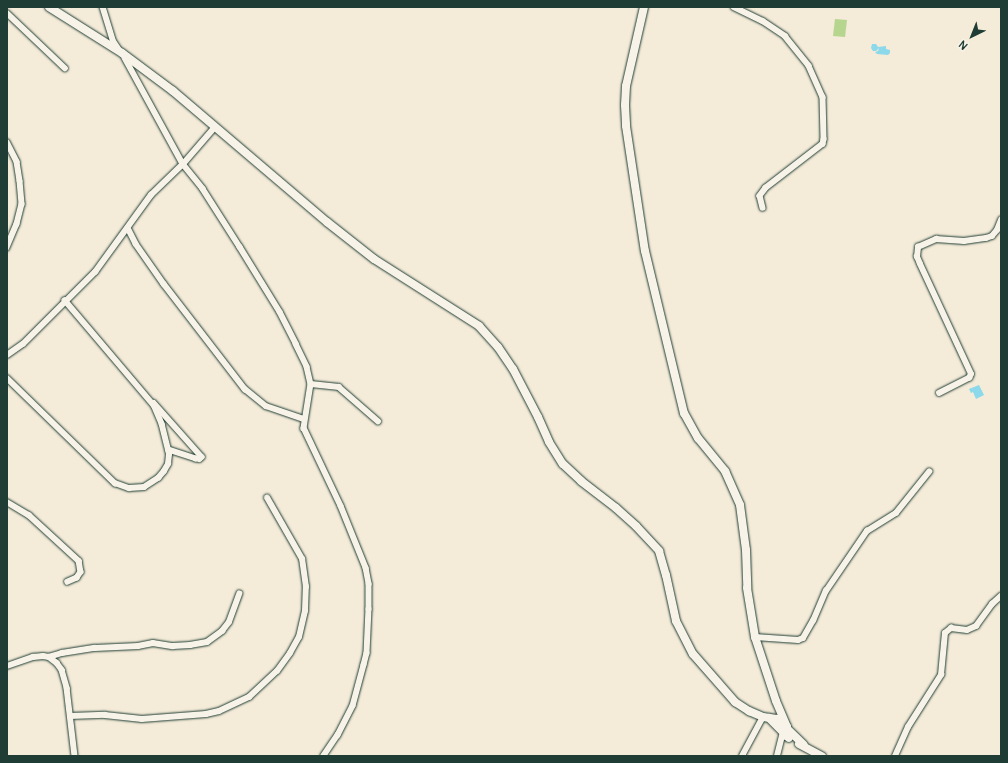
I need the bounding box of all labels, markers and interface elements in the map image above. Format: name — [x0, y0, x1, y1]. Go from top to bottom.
north arrow — [952, 16, 992, 56]
text: N — [956, 38, 971, 52]

